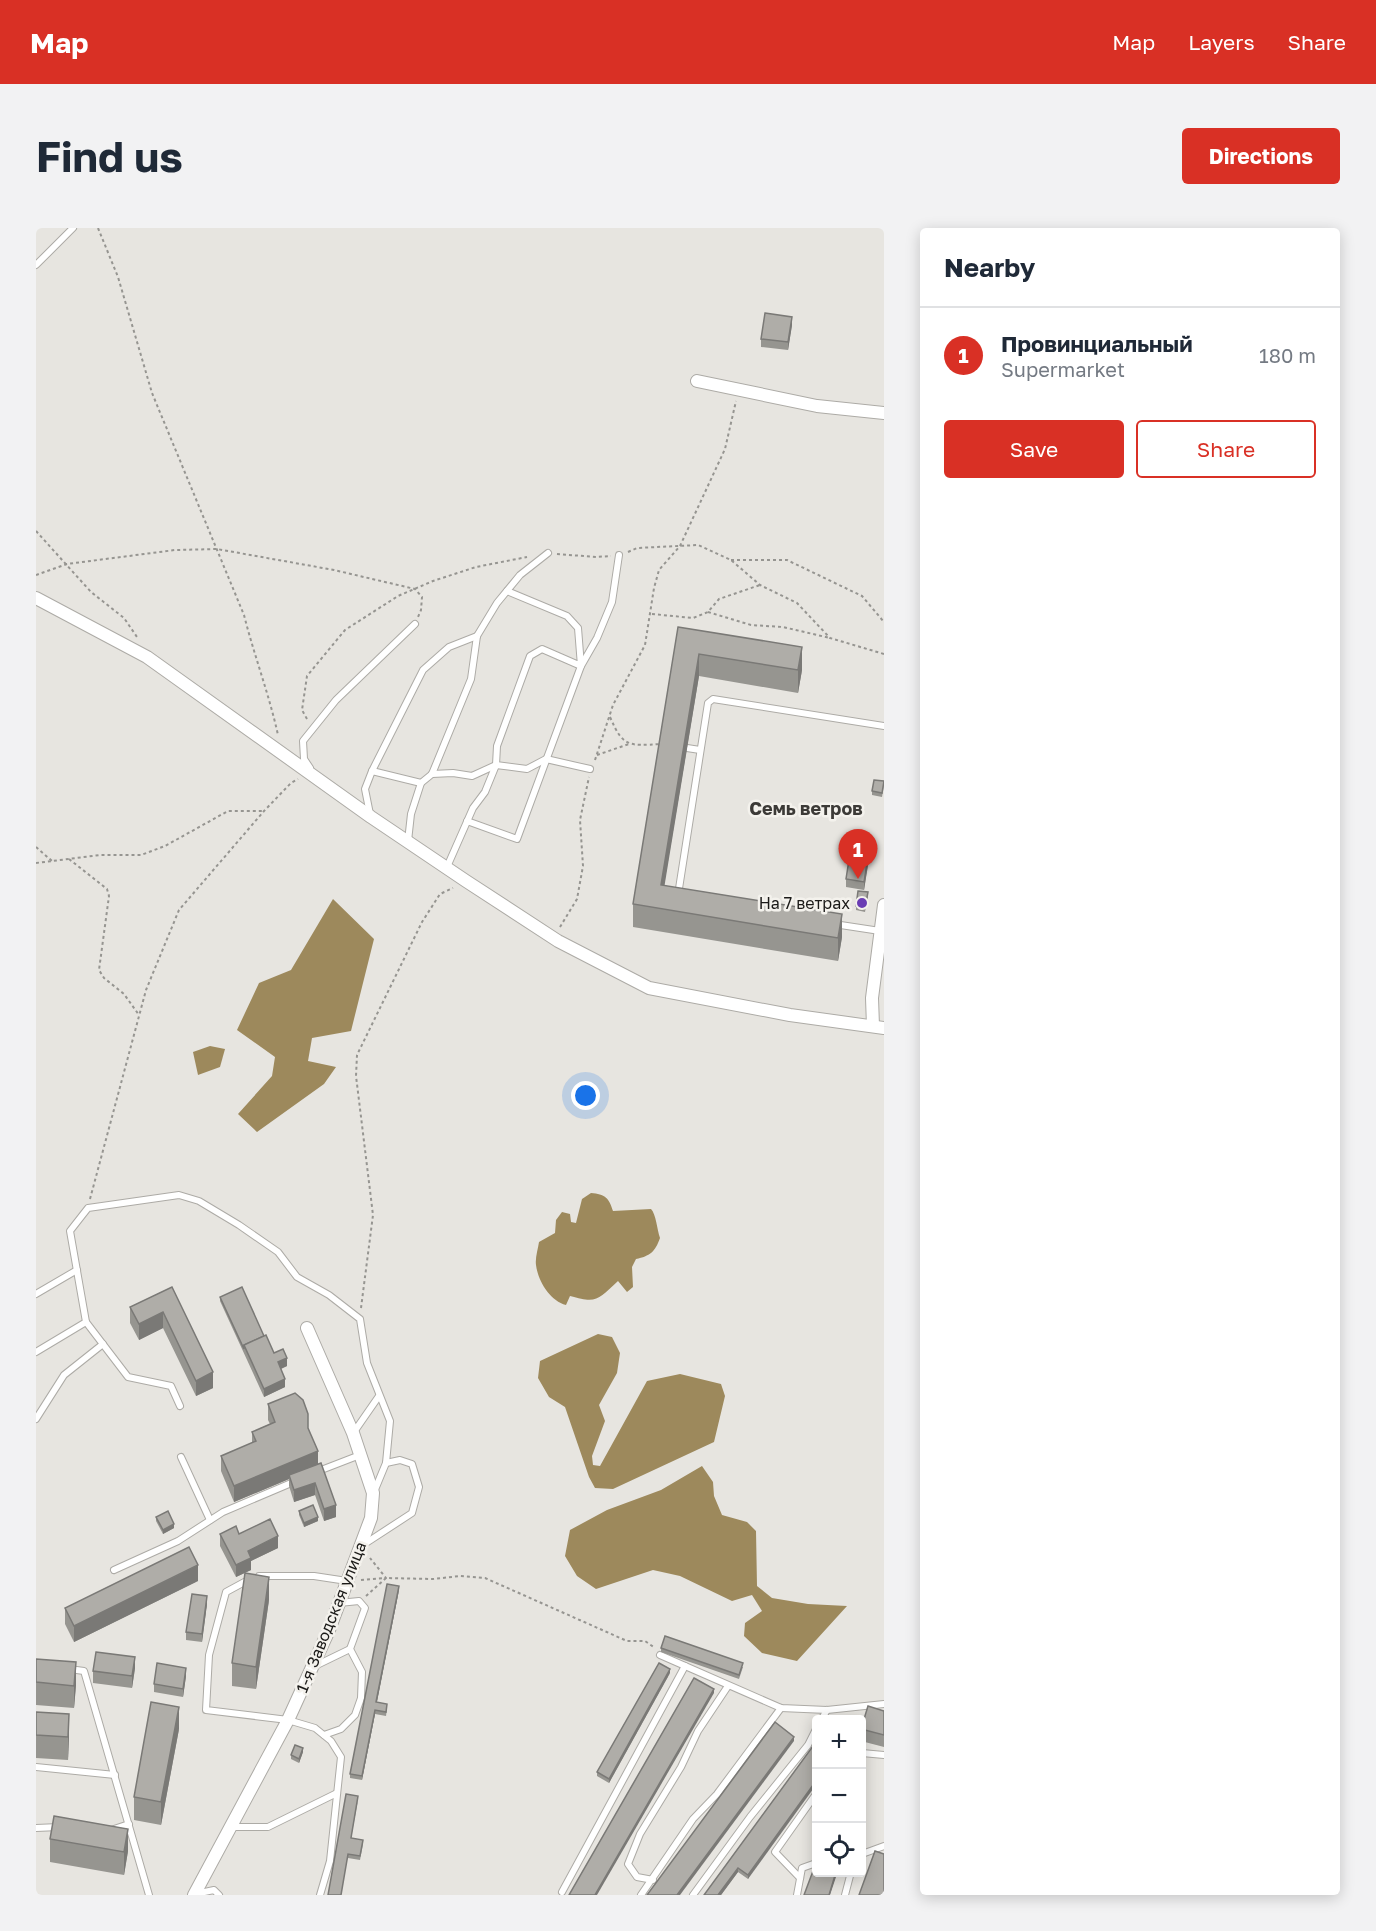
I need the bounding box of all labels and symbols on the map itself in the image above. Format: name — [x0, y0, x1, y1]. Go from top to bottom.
district label: Семь ветров — [749, 797, 863, 819]
pin: 1 — [838, 830, 878, 879]
place label: На 7 ветрах — [759, 893, 850, 913]
marker: На 7 ветрах — [855, 896, 869, 910]
your location — [571, 1081, 600, 1110]
street label: 1-я Заводская улица — [292, 1539, 370, 1695]

